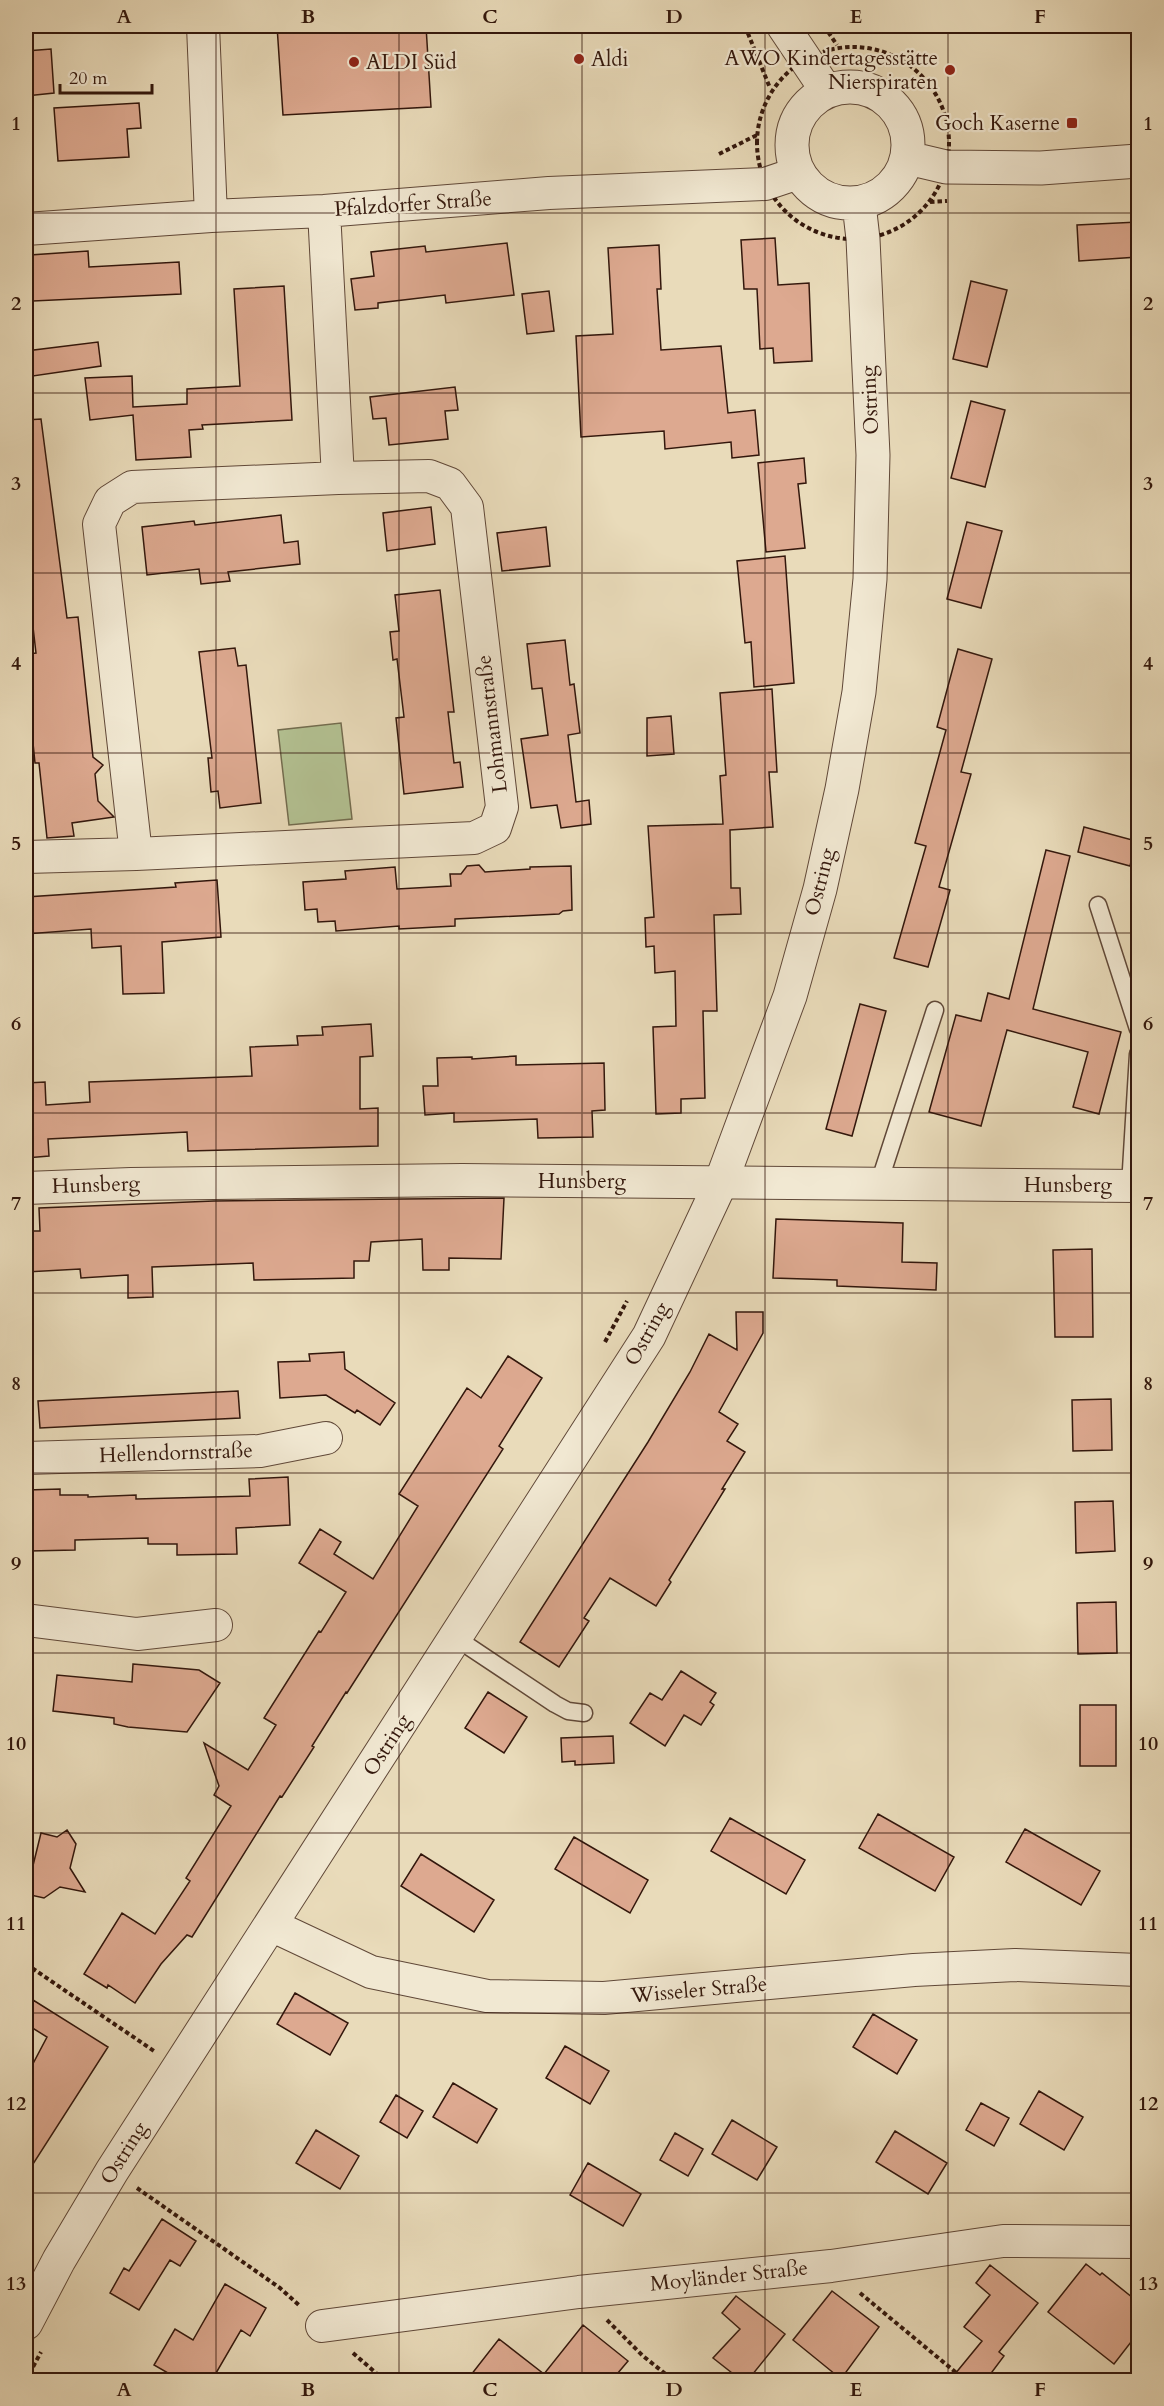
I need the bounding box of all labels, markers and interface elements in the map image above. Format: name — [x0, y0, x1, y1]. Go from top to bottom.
text: A — [116, 3, 132, 30]
text: B — [301, 3, 315, 30]
text: C — [482, 3, 498, 30]
text: D — [665, 3, 683, 30]
text: E — [850, 3, 862, 30]
text: F — [1034, 3, 1046, 30]
place label: AWO Kindertagesstätte Nierspiraten — [724, 44, 938, 97]
place label: Aldi — [591, 45, 628, 74]
place label: ALDI Süd — [366, 48, 457, 77]
marker: Aldi — [572, 52, 586, 66]
marker: ALDI Süd — [347, 55, 361, 69]
scale bar — [60, 57, 152, 95]
marker: AWO Kindertagesstätte Nierspiraten — [943, 63, 957, 77]
text: 20 m — [69, 66, 108, 91]
place label: Goch Kaserne — [935, 109, 1060, 138]
text: 1 — [11, 110, 21, 137]
text: 1 — [1143, 110, 1153, 137]
marker: Goch Kaserne — [1065, 116, 1079, 130]
street label: Pfalzdorfer Straße — [333, 184, 493, 224]
text: 2 — [11, 290, 21, 317]
text: 2 — [1143, 290, 1153, 317]
street label: Ostring — [854, 365, 886, 435]
text: 3 — [11, 470, 21, 497]
text: 3 — [1143, 470, 1153, 497]
text: 4 — [11, 650, 21, 677]
text: 4 — [1143, 650, 1153, 677]
street label: Lohmannstraße — [469, 653, 515, 795]
text: 5 — [11, 830, 21, 857]
text: 5 — [1143, 830, 1153, 857]
street label: Ostring — [798, 845, 842, 919]
text: 6 — [11, 1010, 21, 1037]
text: 6 — [1143, 1010, 1153, 1037]
street label: Hunsberg — [538, 1167, 626, 1196]
street label: Hunsberg — [51, 1169, 141, 1201]
street label: Hunsberg — [1024, 1171, 1112, 1200]
text: 7 — [11, 1190, 21, 1217]
text: 7 — [1143, 1190, 1153, 1217]
street label: Ostring — [618, 1297, 677, 1371]
text: 8 — [11, 1370, 21, 1397]
text: 8 — [1143, 1370, 1153, 1397]
street label: Hellendornstraße — [99, 1436, 253, 1470]
text: 9 — [11, 1550, 21, 1577]
text: 9 — [1143, 1550, 1153, 1577]
street label: Ostring — [356, 1708, 418, 1782]
text: 10 — [6, 1730, 26, 1757]
text: 10 — [1138, 1730, 1158, 1757]
text: 11 — [6, 1910, 26, 1937]
text: 11 — [1138, 1910, 1158, 1937]
street label: Wisseler Straße — [629, 1970, 768, 2010]
text: 12 — [6, 2090, 26, 2117]
text: 12 — [1138, 2090, 1158, 2117]
street label: Ostring — [93, 2116, 155, 2190]
street label: Moyländer Straße — [649, 2253, 809, 2299]
text: 13 — [6, 2270, 26, 2297]
text: 13 — [1138, 2270, 1158, 2297]
text: A — [116, 2376, 132, 2403]
text: B — [301, 2376, 315, 2403]
text: C — [482, 2376, 498, 2403]
text: D — [665, 2376, 683, 2403]
text: E — [850, 2376, 862, 2403]
text: F — [1034, 2376, 1046, 2403]

